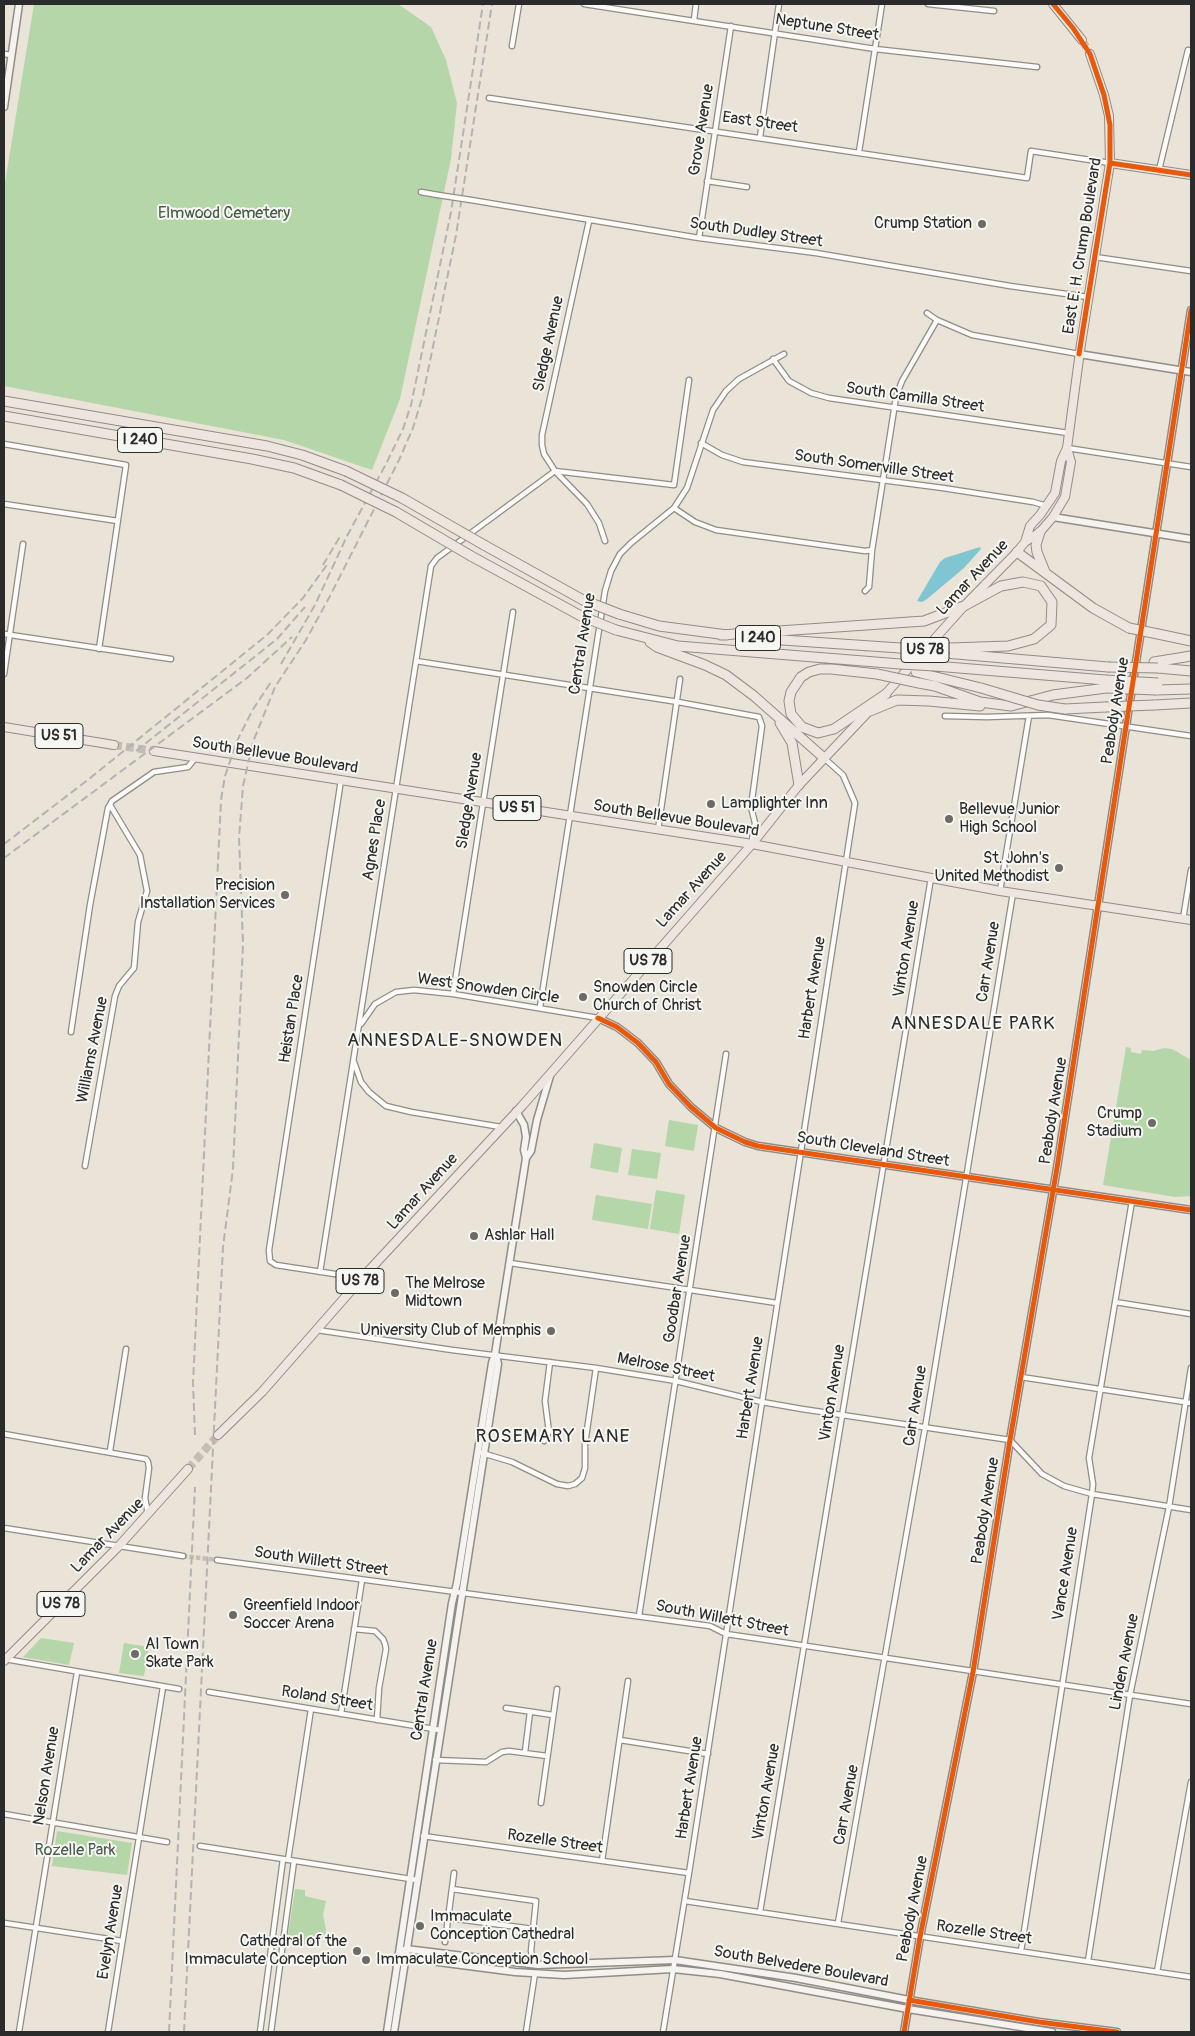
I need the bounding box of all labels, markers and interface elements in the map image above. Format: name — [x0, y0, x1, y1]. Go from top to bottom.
street label: Neptune Street — [774, 10, 880, 46]
street label: Grove Avenue — [685, 83, 719, 177]
street label: East Street — [721, 108, 799, 138]
street label: East E. H. Crump Boulevard — [1060, 156, 1106, 336]
park label: Elmwood Cemetery — [158, 204, 290, 224]
street label: South Dudley Street — [688, 214, 824, 252]
place label: Crump Station — [874, 214, 972, 234]
marker: Crump Station — [976, 218, 988, 230]
street label: Sledge Avenue — [529, 294, 569, 394]
street label: South Camilla Street — [845, 379, 985, 417]
road number: I 240 — [118, 428, 162, 452]
street label: South Somerville Street — [793, 446, 955, 488]
street label: Lamar Avenue — [933, 536, 1013, 620]
street label: Central Avenue — [566, 592, 600, 696]
road number: I 240 — [736, 626, 780, 650]
road number: US 78 — [901, 638, 949, 662]
street label: Peabody Avenue — [1098, 656, 1134, 766]
road number: US 51 — [35, 724, 83, 748]
street label: South Bellevue Boulevard — [191, 733, 359, 779]
street label: Sledge Avenue — [453, 751, 487, 851]
place label: Lamplighter Inn — [721, 794, 828, 814]
road number: US 51 — [493, 796, 541, 820]
street label: South Bellevue Boulevard — [592, 796, 760, 842]
street label: Agnes Place — [359, 798, 391, 882]
marker: Lamplighter Inn — [705, 798, 717, 810]
place label: Bellevue Junior High School — [959, 800, 1060, 838]
marker: Bellevue Junior High School — [943, 813, 955, 825]
street label: Lamar Avenue — [653, 848, 731, 932]
place label: St. John's United Methodist — [935, 849, 1049, 887]
marker: St. John's United Methodist — [1053, 862, 1065, 874]
place label: Precision Installation Services — [140, 876, 275, 914]
marker: Precision Installation Services — [279, 889, 291, 901]
street label: Vinton Avenue — [890, 899, 924, 999]
street label: Carr Avenue — [973, 920, 1005, 1004]
street label: Harbert Avenue — [795, 935, 831, 1041]
road number: US 78 — [624, 948, 672, 974]
street label: West Snowden Circle — [416, 970, 560, 1008]
street label: Heistan Place — [276, 973, 308, 1065]
place label: Snowden Circle Church of Christ — [593, 978, 701, 1016]
marker: Snowden Circle Church of Christ — [577, 991, 589, 1003]
street label: Williams Avenue — [73, 995, 113, 1105]
district label: ANNESDALE PARK — [889, 1013, 1057, 1035]
district label: ANNESDALE-SNOWDEN — [345, 1030, 565, 1052]
street label: Peabody Avenue — [1036, 1056, 1072, 1166]
place label: Crump Stadium — [1086, 1104, 1142, 1142]
marker: Crump Stadium — [1146, 1117, 1158, 1129]
street label: South Cleveland Street — [795, 1128, 951, 1172]
street label: Lamar Avenue — [384, 1150, 462, 1234]
place label: Ashlar Hall — [484, 1226, 555, 1246]
marker: Ashlar Hall — [468, 1230, 480, 1242]
street label: Goodbar Avenue — [660, 1234, 696, 1344]
road number: US 78 — [336, 1268, 384, 1294]
place label: The Melrose Midtown — [405, 1274, 485, 1312]
marker: The Melrose Midtown — [389, 1287, 401, 1299]
place label: University Club of Memphis — [360, 1321, 541, 1341]
marker: University Club of Memphis — [545, 1325, 557, 1337]
street label: Harbert Avenue — [733, 1335, 769, 1441]
street label: Vinton Avenue — [816, 1343, 850, 1443]
street label: Melrose Street — [616, 1349, 716, 1387]
street label: Carr Avenue — [900, 1364, 932, 1448]
district label: ROSEMARY LANE — [474, 1426, 632, 1448]
street label: Peabody Avenue — [968, 1456, 1004, 1566]
street label: Lamar Avenue — [68, 1495, 148, 1577]
street label: Vance Avenue — [1049, 1526, 1083, 1622]
street label: South Willett Street — [253, 1543, 389, 1581]
road number: US 78 — [37, 1592, 85, 1616]
place label: Greenfield Indoor Soccer Arena — [243, 1596, 360, 1634]
street label: South Willett Street — [654, 1597, 790, 1641]
marker: Greenfield Indoor Soccer Arena — [227, 1609, 239, 1621]
street label: Linden Avenue — [1106, 1612, 1144, 1712]
place label: Al Town Skate Park — [145, 1635, 214, 1673]
street label: Central Avenue — [408, 1638, 442, 1742]
marker: Al Town Skate Park — [129, 1648, 141, 1660]
street label: Roland Street — [280, 1682, 374, 1716]
street label: Nelson Avenue — [30, 1725, 64, 1827]
street label: Harbert Avenue — [672, 1735, 708, 1841]
street label: Vinton Avenue — [749, 1742, 785, 1842]
street label: Carr Avenue — [830, 1763, 864, 1847]
street label: Rozelle Street — [506, 1826, 604, 1858]
park label: Rozelle Park — [34, 1841, 116, 1861]
street label: Peabody Avenue — [893, 1854, 933, 1964]
street label: Evelyn Avenue — [94, 1883, 128, 1981]
place label: Immaculate Conception Cathedral — [430, 1907, 575, 1945]
street label: Rozelle Street — [935, 1917, 1033, 1949]
marker: Immaculate Conception Cathedral — [414, 1920, 426, 1932]
place label: Cathedral of the Immaculate Conception — [184, 1932, 347, 1970]
street label: South Belvedere Boulevard — [712, 1942, 890, 1992]
marker: Cathedral of the Immaculate Conception — [351, 1945, 363, 1957]
place label: Immaculate Conception School — [376, 1950, 588, 1970]
marker: Immaculate Conception School — [360, 1954, 372, 1966]

